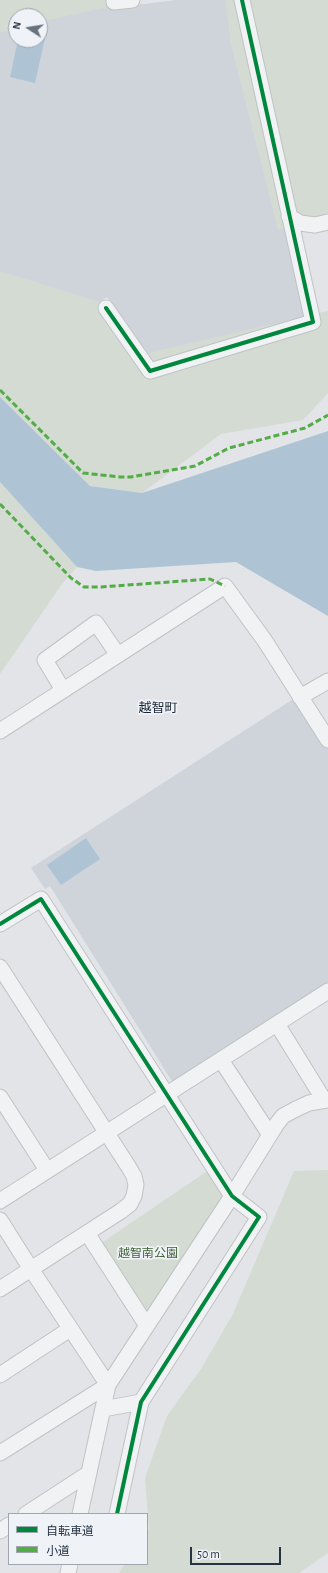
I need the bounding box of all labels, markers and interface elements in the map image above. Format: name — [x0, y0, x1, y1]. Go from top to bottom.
north arrow — [8, 8, 48, 48]
text: N — [11, 21, 23, 30]
district label: 越智町 — [139, 700, 177, 716]
park label: 越智南公園 — [118, 1246, 178, 1260]
legend — [8, 1513, 148, 1565]
text: 自転車道 — [46, 1525, 94, 1537]
scale bar — [192, 1539, 283, 1565]
text: 小道 — [46, 1545, 70, 1557]
text: 50 m — [197, 1548, 220, 1560]

